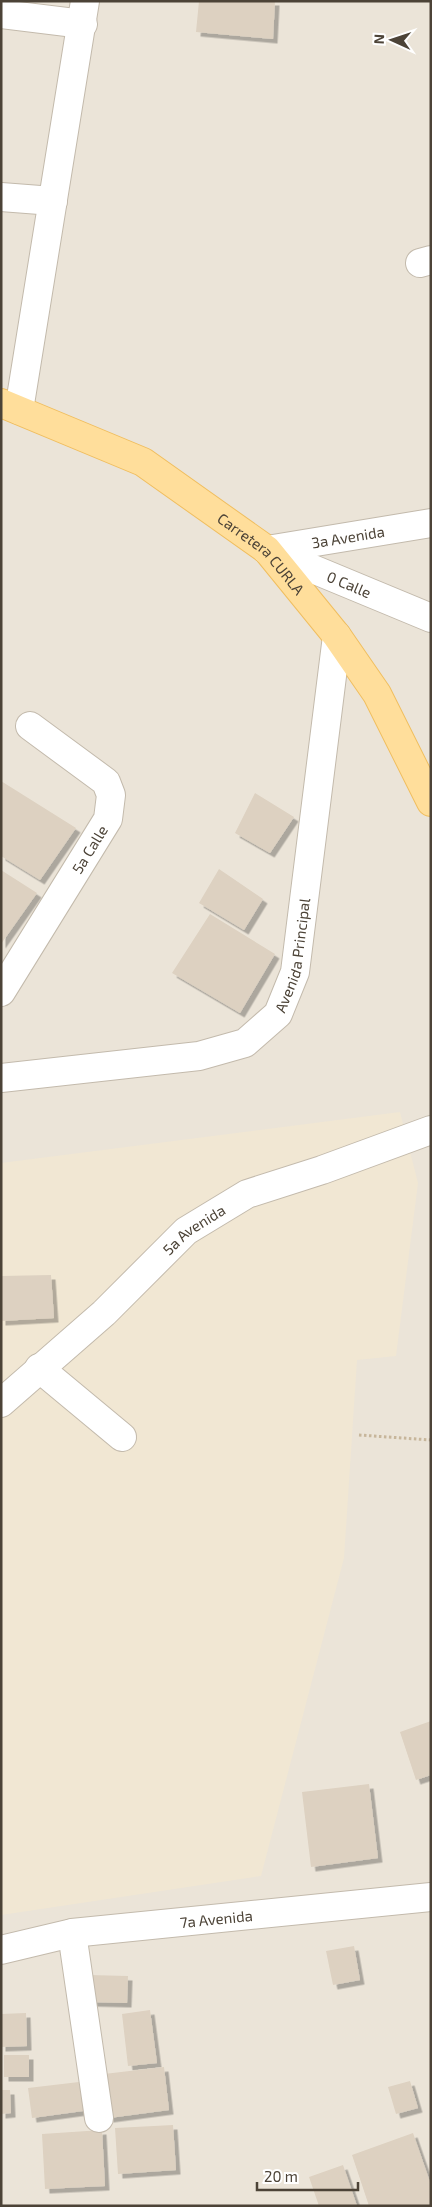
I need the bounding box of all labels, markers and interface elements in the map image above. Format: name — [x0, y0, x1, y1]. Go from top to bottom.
north arrow — [367, 15, 417, 65]
text: N — [370, 34, 387, 45]
street label: Carretera CURLA — [214, 509, 309, 599]
street label: 3a Avenida — [310, 522, 386, 552]
street label: 0 Calle — [324, 567, 374, 601]
street label: 5a Calle — [68, 822, 111, 877]
street label: Avenida Principal — [271, 896, 313, 1015]
street label: 5a Avenida — [159, 1200, 228, 1258]
street label: 7a Avenida — [179, 1906, 254, 1931]
scale bar — [257, 2160, 358, 2192]
text: 20 m — [264, 2167, 298, 2185]

